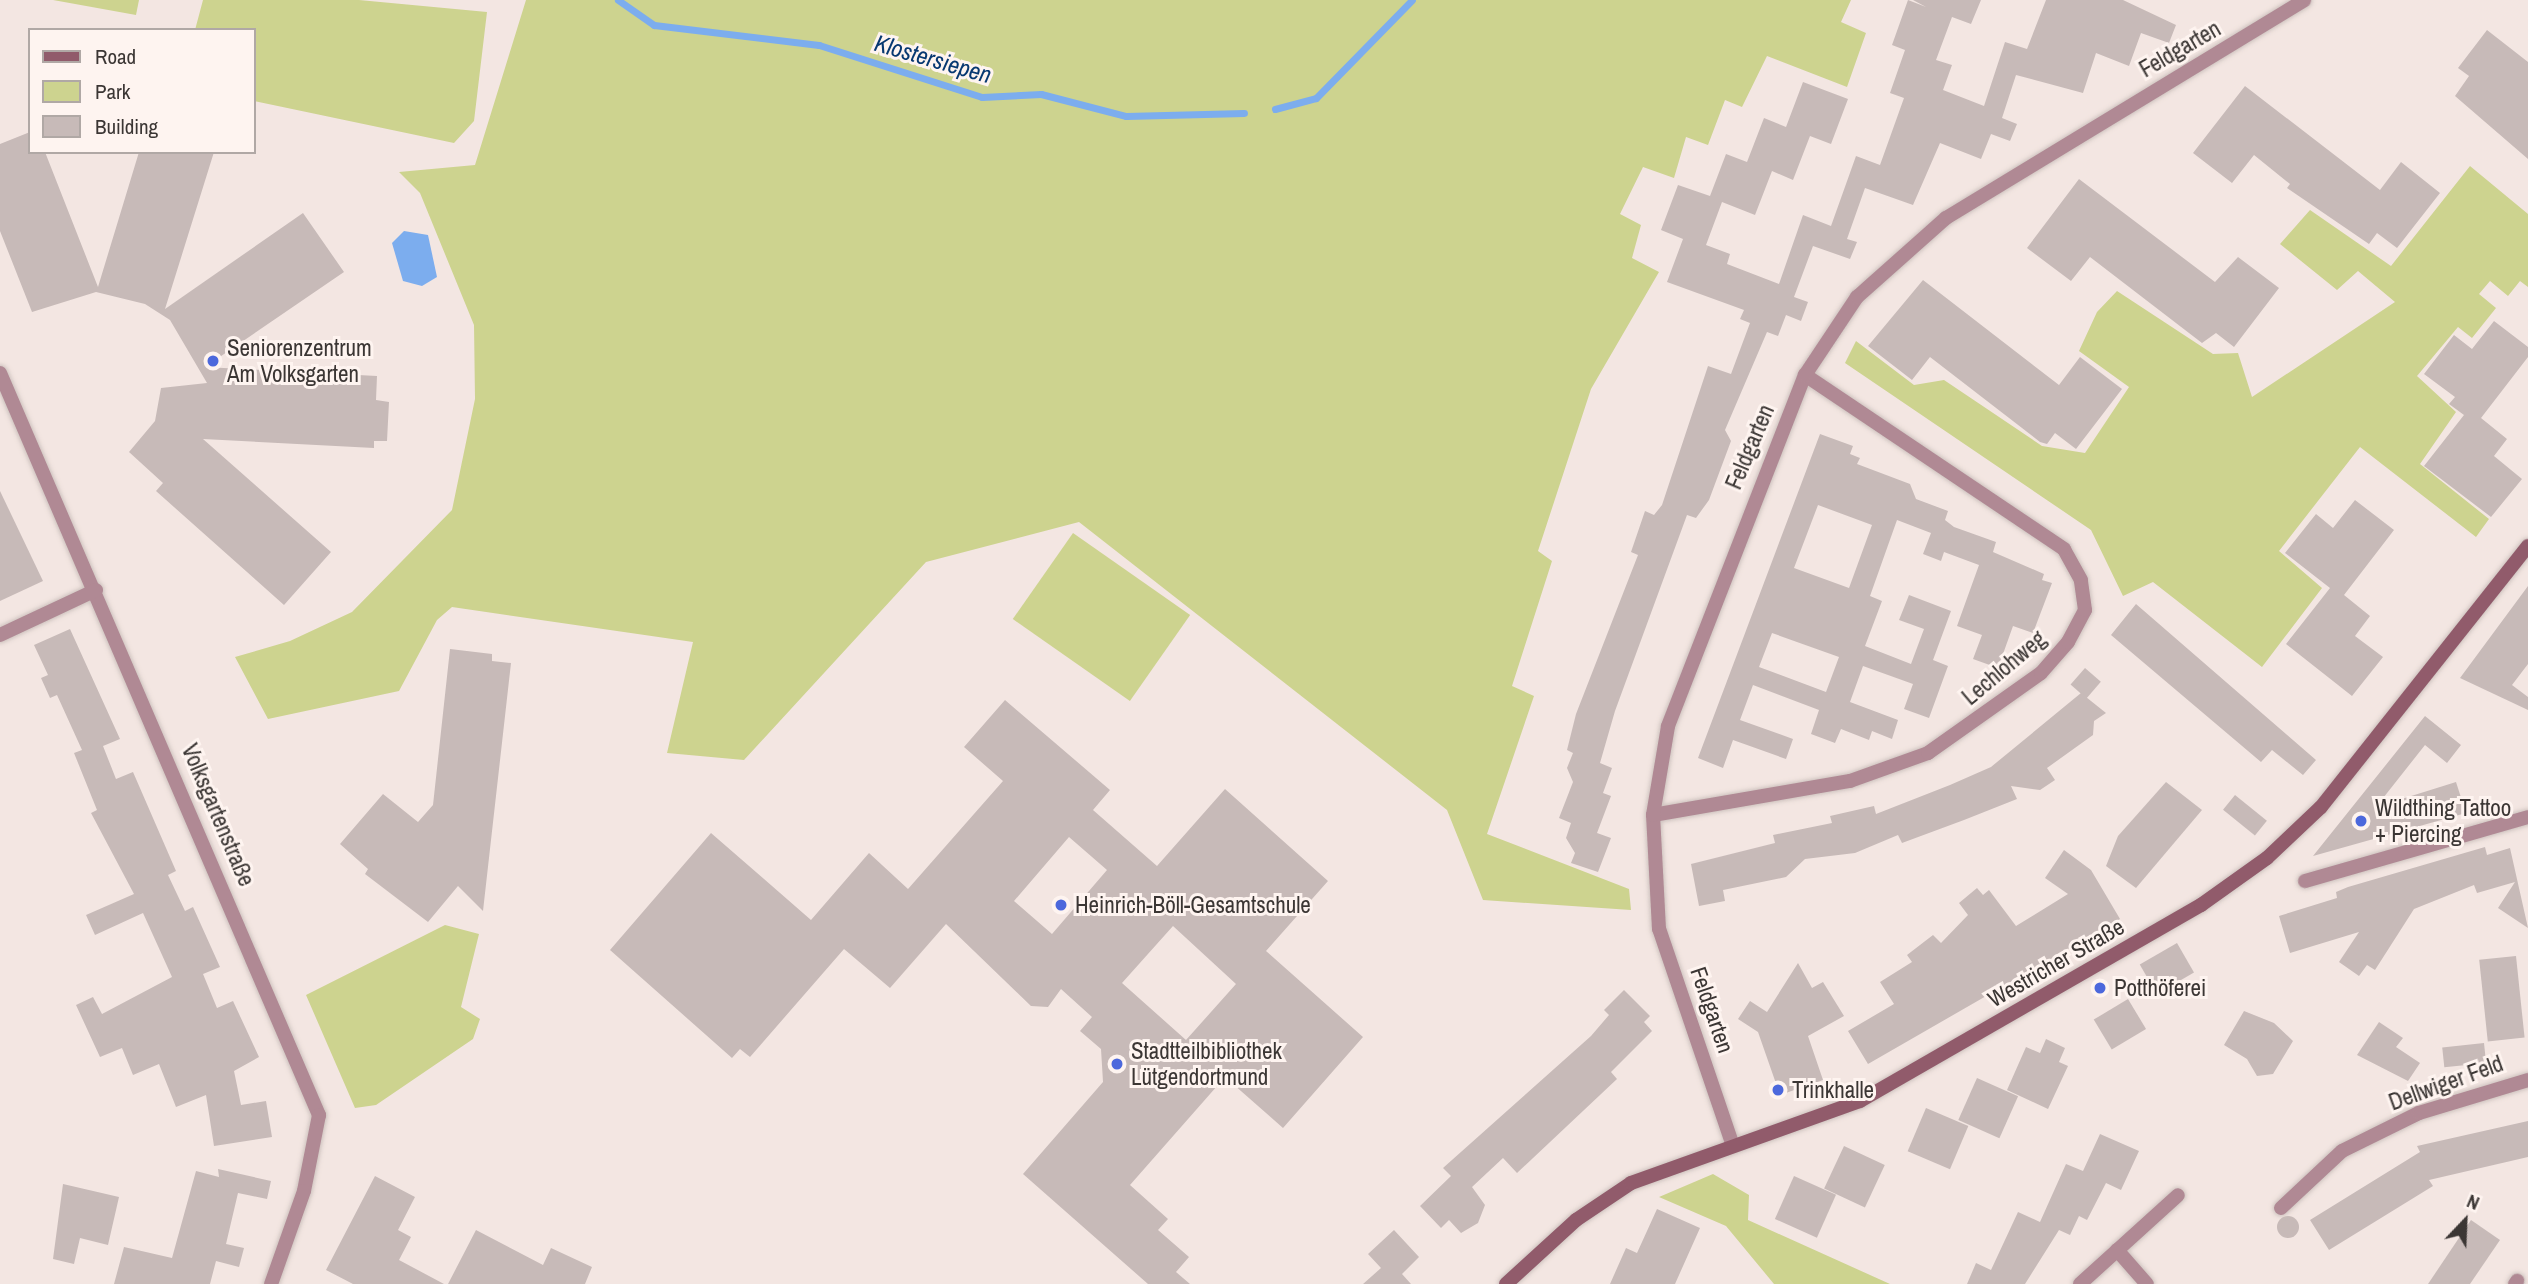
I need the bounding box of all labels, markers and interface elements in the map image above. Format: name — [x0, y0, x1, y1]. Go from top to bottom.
street label: Feldgarten — [2134, 15, 2226, 83]
legend — [28, 28, 256, 154]
water label: Klostersiepen — [871, 29, 995, 89]
text: Road — [95, 42, 136, 71]
text: Park — [95, 77, 130, 106]
text: Building — [95, 112, 158, 141]
place label: Seniorenzentrum Am Volksgarten — [227, 334, 372, 388]
marker: Seniorenzentrum Am Volksgarten — [205, 353, 221, 369]
street label: Feldgarten — [1720, 401, 1780, 493]
street label: Lechlohweg — [1957, 625, 2051, 711]
street label: Volksgartenstraße — [176, 740, 260, 890]
place label: Wildthing Tattoo + Piercing — [2375, 794, 2512, 848]
marker: Wildthing Tattoo + Piercing — [2353, 813, 2369, 829]
place label: Heinrich-Böll-Gesamtschule — [1075, 891, 1311, 919]
marker: Heinrich-Böll-Gesamtschule — [1053, 897, 1069, 913]
street label: Westricher Straße — [1983, 913, 2129, 1013]
street label: Feldgarten — [1684, 963, 1740, 1057]
place label: Potthöferei — [2114, 974, 2206, 1002]
marker: Potthöferei — [2092, 980, 2108, 996]
place label: Stadtteilbibliothek Lütgendortmund — [1131, 1037, 1282, 1091]
street label: Dellwiger Feld — [2385, 1050, 2507, 1116]
marker: Stadtteilbibliothek Lütgendortmund — [1109, 1056, 1125, 1072]
place label: Trinkhalle — [1792, 1076, 1874, 1104]
marker: Trinkhalle — [1770, 1082, 1786, 1098]
north arrow — [2430, 1186, 2500, 1256]
text: N — [2463, 1188, 2483, 1216]

